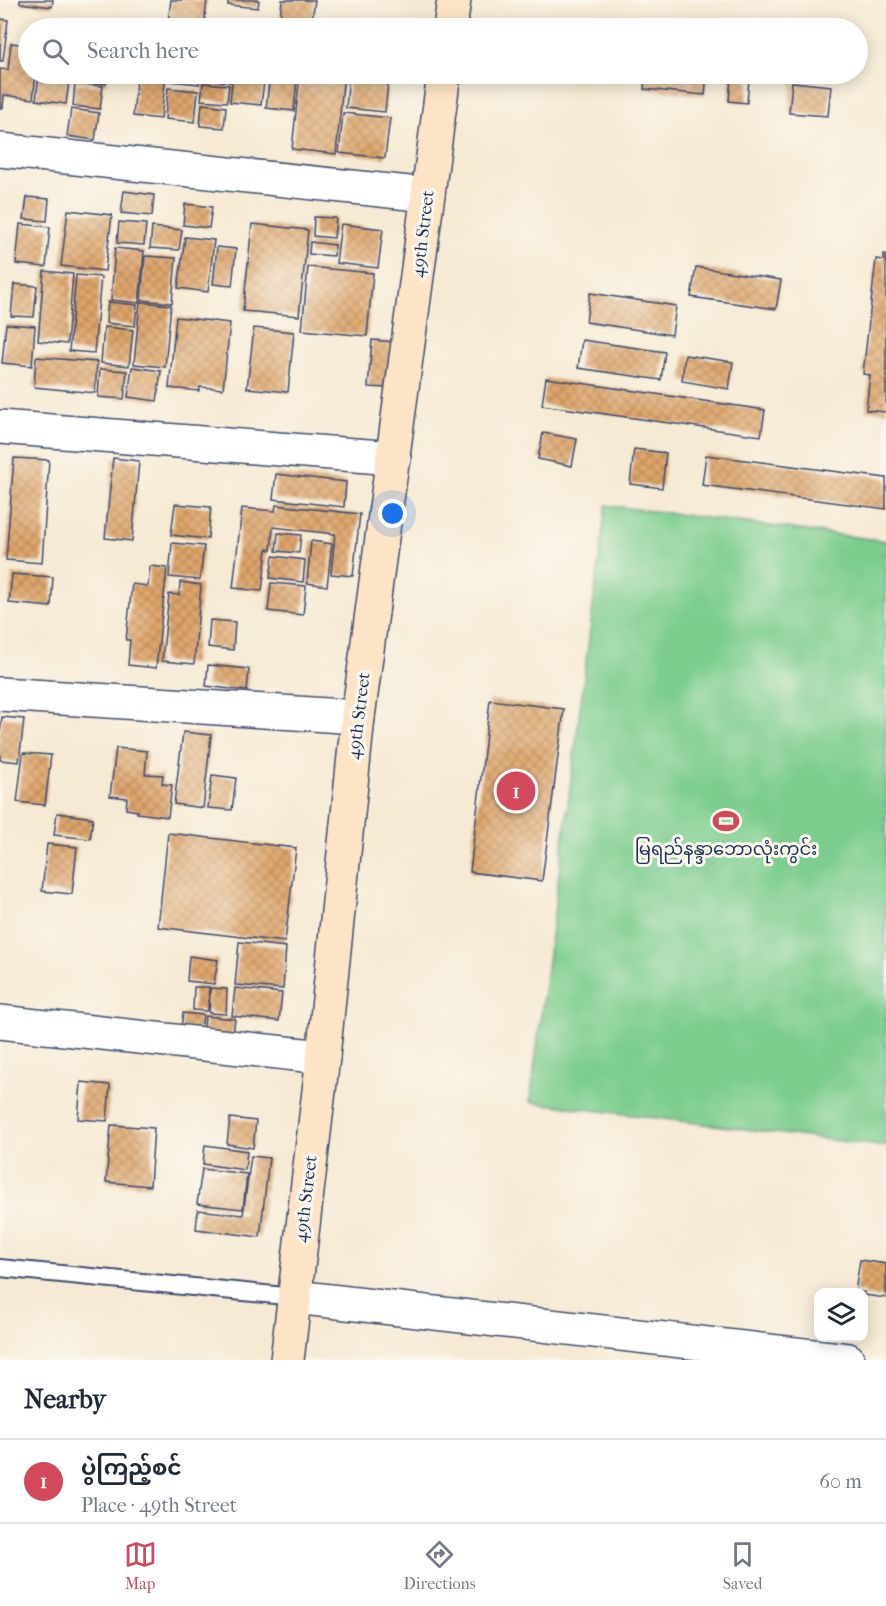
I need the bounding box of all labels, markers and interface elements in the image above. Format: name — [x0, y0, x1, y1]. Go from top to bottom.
search box — [18, 18, 868, 84]
icon: search — [39, 35, 72, 68]
text: Search here — [87, 38, 199, 64]
street label: 49th Street — [407, 189, 439, 279]
your location — [378, 499, 407, 528]
street label: 49th Street — [343, 671, 375, 761]
pin: 1 — [496, 768, 536, 814]
sports icon: မြရည်နန္ဒာဘောလုံးကွင်း — [711, 806, 741, 836]
place label: မြရည်နန္ဒာဘောလုံးကွင်း — [635, 836, 817, 864]
street label: 49th Street — [290, 1154, 322, 1244]
map controls — [814, 1288, 868, 1342]
button: layers — [814, 1288, 868, 1342]
text: Nearby — [24, 1384, 106, 1415]
text: ပွဲကြည့်စင် — [81, 1455, 182, 1481]
text: 1 — [40, 1470, 47, 1493]
text: 60 m — [819, 1470, 862, 1493]
text: Place · 49th Street — [81, 1494, 237, 1517]
tab: Map — [124, 1538, 157, 1593]
tab: Directions — [404, 1538, 476, 1593]
tab: Saved — [723, 1538, 762, 1593]

